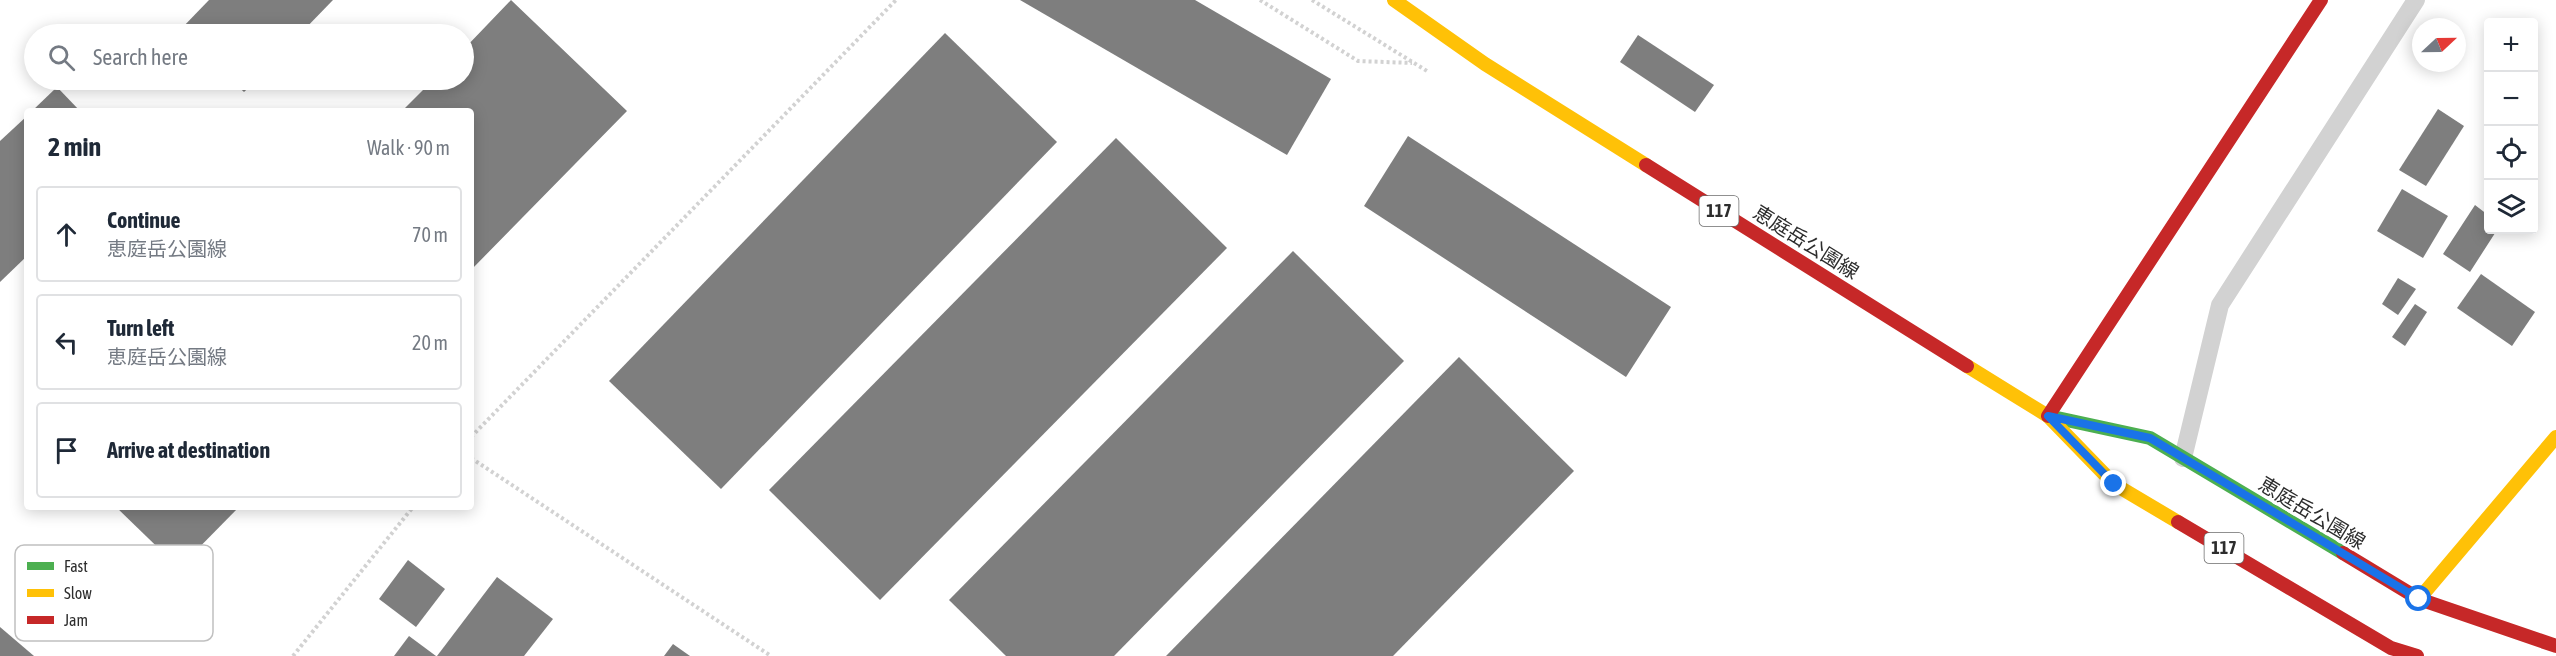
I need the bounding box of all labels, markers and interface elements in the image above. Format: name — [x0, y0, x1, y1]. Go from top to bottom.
north arrow — [2412, 18, 2466, 72]
map controls — [2484, 18, 2538, 234]
button: + — [2484, 18, 2538, 72]
search box — [24, 24, 474, 90]
icon: search — [45, 41, 78, 74]
text: Search here — [93, 44, 188, 70]
button: − — [2484, 72, 2538, 126]
button: locate — [2484, 126, 2538, 180]
text: 2 min — [48, 132, 101, 162]
text: Walk · 90 m — [367, 136, 450, 159]
button: layers — [2484, 180, 2538, 234]
road number: 117 — [1700, 196, 1738, 226]
street label: 恵庭岳公園線 — [1749, 200, 1863, 283]
text: Continue — [107, 207, 181, 233]
icon: ahead — [50, 218, 83, 251]
text: 70 m — [412, 223, 448, 246]
text: 恵庭岳公園線 — [107, 237, 227, 260]
text: Turn left — [107, 315, 174, 341]
icon: left — [50, 326, 83, 359]
text: 20 m — [412, 331, 448, 354]
text: 恵庭岳公園線 — [107, 345, 227, 368]
icon: arrive — [50, 434, 83, 467]
text: Arrive at destination — [107, 437, 270, 463]
route end — [2100, 470, 2126, 496]
street label: 恵庭岳公園線 — [2255, 472, 2370, 553]
road number: 117 — [2204, 533, 2244, 563]
legend — [15, 545, 213, 641]
text: Fast — [64, 557, 88, 575]
text: Slow — [64, 584, 92, 602]
route start — [2405, 585, 2431, 611]
text: Jam — [64, 611, 88, 629]

